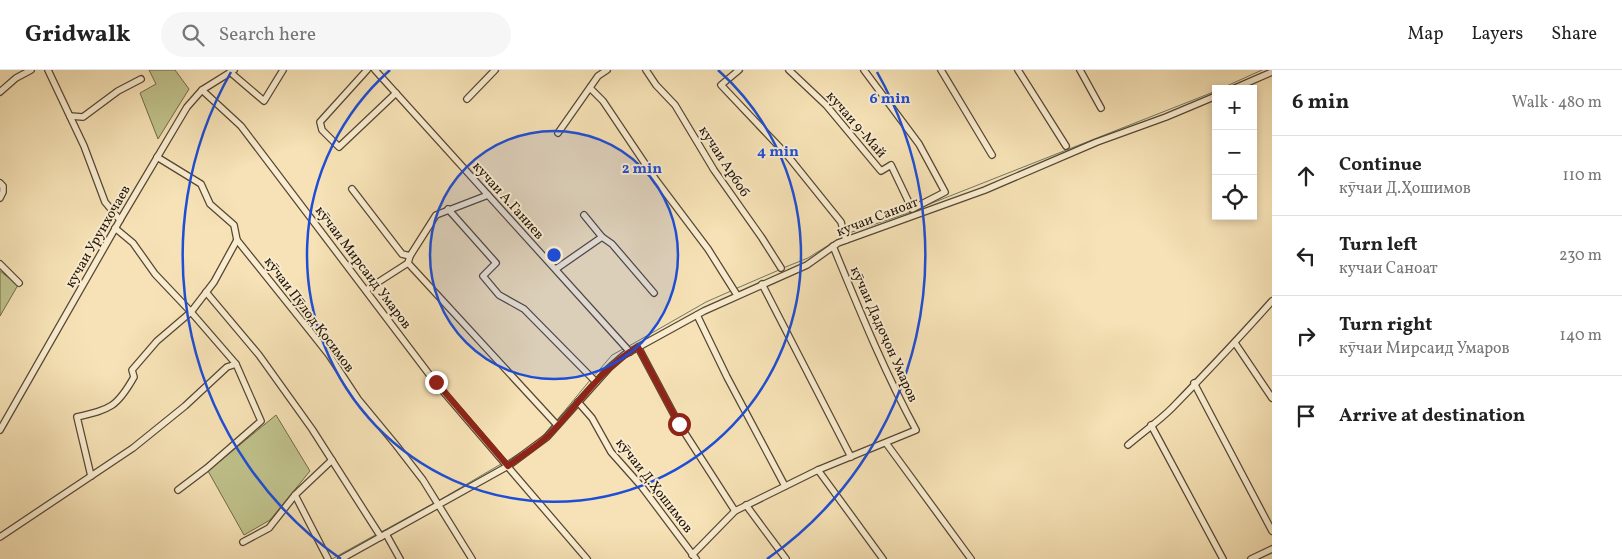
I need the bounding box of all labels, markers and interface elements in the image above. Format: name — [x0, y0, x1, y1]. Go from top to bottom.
search box — [161, 12, 511, 57]
text: Gridwalk — [25, 18, 131, 52]
icon: search — [179, 21, 207, 49]
text: Search here — [219, 22, 316, 48]
text: Map — [1407, 22, 1443, 47]
text: Layers — [1471, 22, 1523, 47]
text: Share — [1551, 22, 1597, 47]
map controls — [1212, 85, 1257, 220]
button: + — [1212, 85, 1257, 130]
street label: кучаи 9-Май — [822, 88, 890, 163]
text: 6 min — [1292, 88, 1349, 117]
text: 6 min — [870, 89, 911, 110]
text: Walk · 480 m — [1512, 92, 1602, 114]
street label: кучаи Арбоб — [694, 123, 754, 201]
button: − — [1212, 130, 1257, 175]
text: 4 min — [757, 142, 799, 163]
text: Continue — [1339, 152, 1422, 178]
street label: кучаи А.Ганиев — [468, 158, 548, 244]
text: 2 min — [622, 159, 662, 180]
icon: ahead — [1292, 162, 1320, 190]
text: 110 m — [1563, 165, 1602, 187]
button: locate — [1212, 175, 1257, 220]
text: кӯчаи Д.Ҳошимов — [1339, 178, 1471, 200]
street label: кучаи Урунхочаев — [61, 182, 135, 292]
street label: кучаи Саноат — [834, 193, 921, 242]
street label: кӯчаи Мирсаид Умаров — [310, 203, 415, 333]
text: Turn left — [1339, 232, 1418, 258]
icon: left — [1292, 242, 1320, 270]
text: 230 m — [1559, 245, 1602, 267]
centre of rings — [545, 246, 563, 264]
street label: кӯчаи Пӯлод Қосимов — [259, 253, 358, 376]
text: кучаи Саноат — [1339, 258, 1438, 280]
street label: кӯчаи Дадоҷон Умаров — [845, 264, 922, 405]
text: Turn right — [1339, 312, 1432, 338]
icon: right — [1292, 322, 1320, 350]
text: 140 m — [1560, 325, 1602, 347]
text: кӯчаи Мирсаид Умаров — [1339, 338, 1510, 360]
route end — [425, 371, 448, 394]
icon: arrive — [1292, 402, 1320, 430]
text: Arrive at destination — [1339, 403, 1525, 429]
route start — [668, 413, 691, 436]
street label: кӯчаи Д.Ҳошимов — [611, 435, 697, 537]

